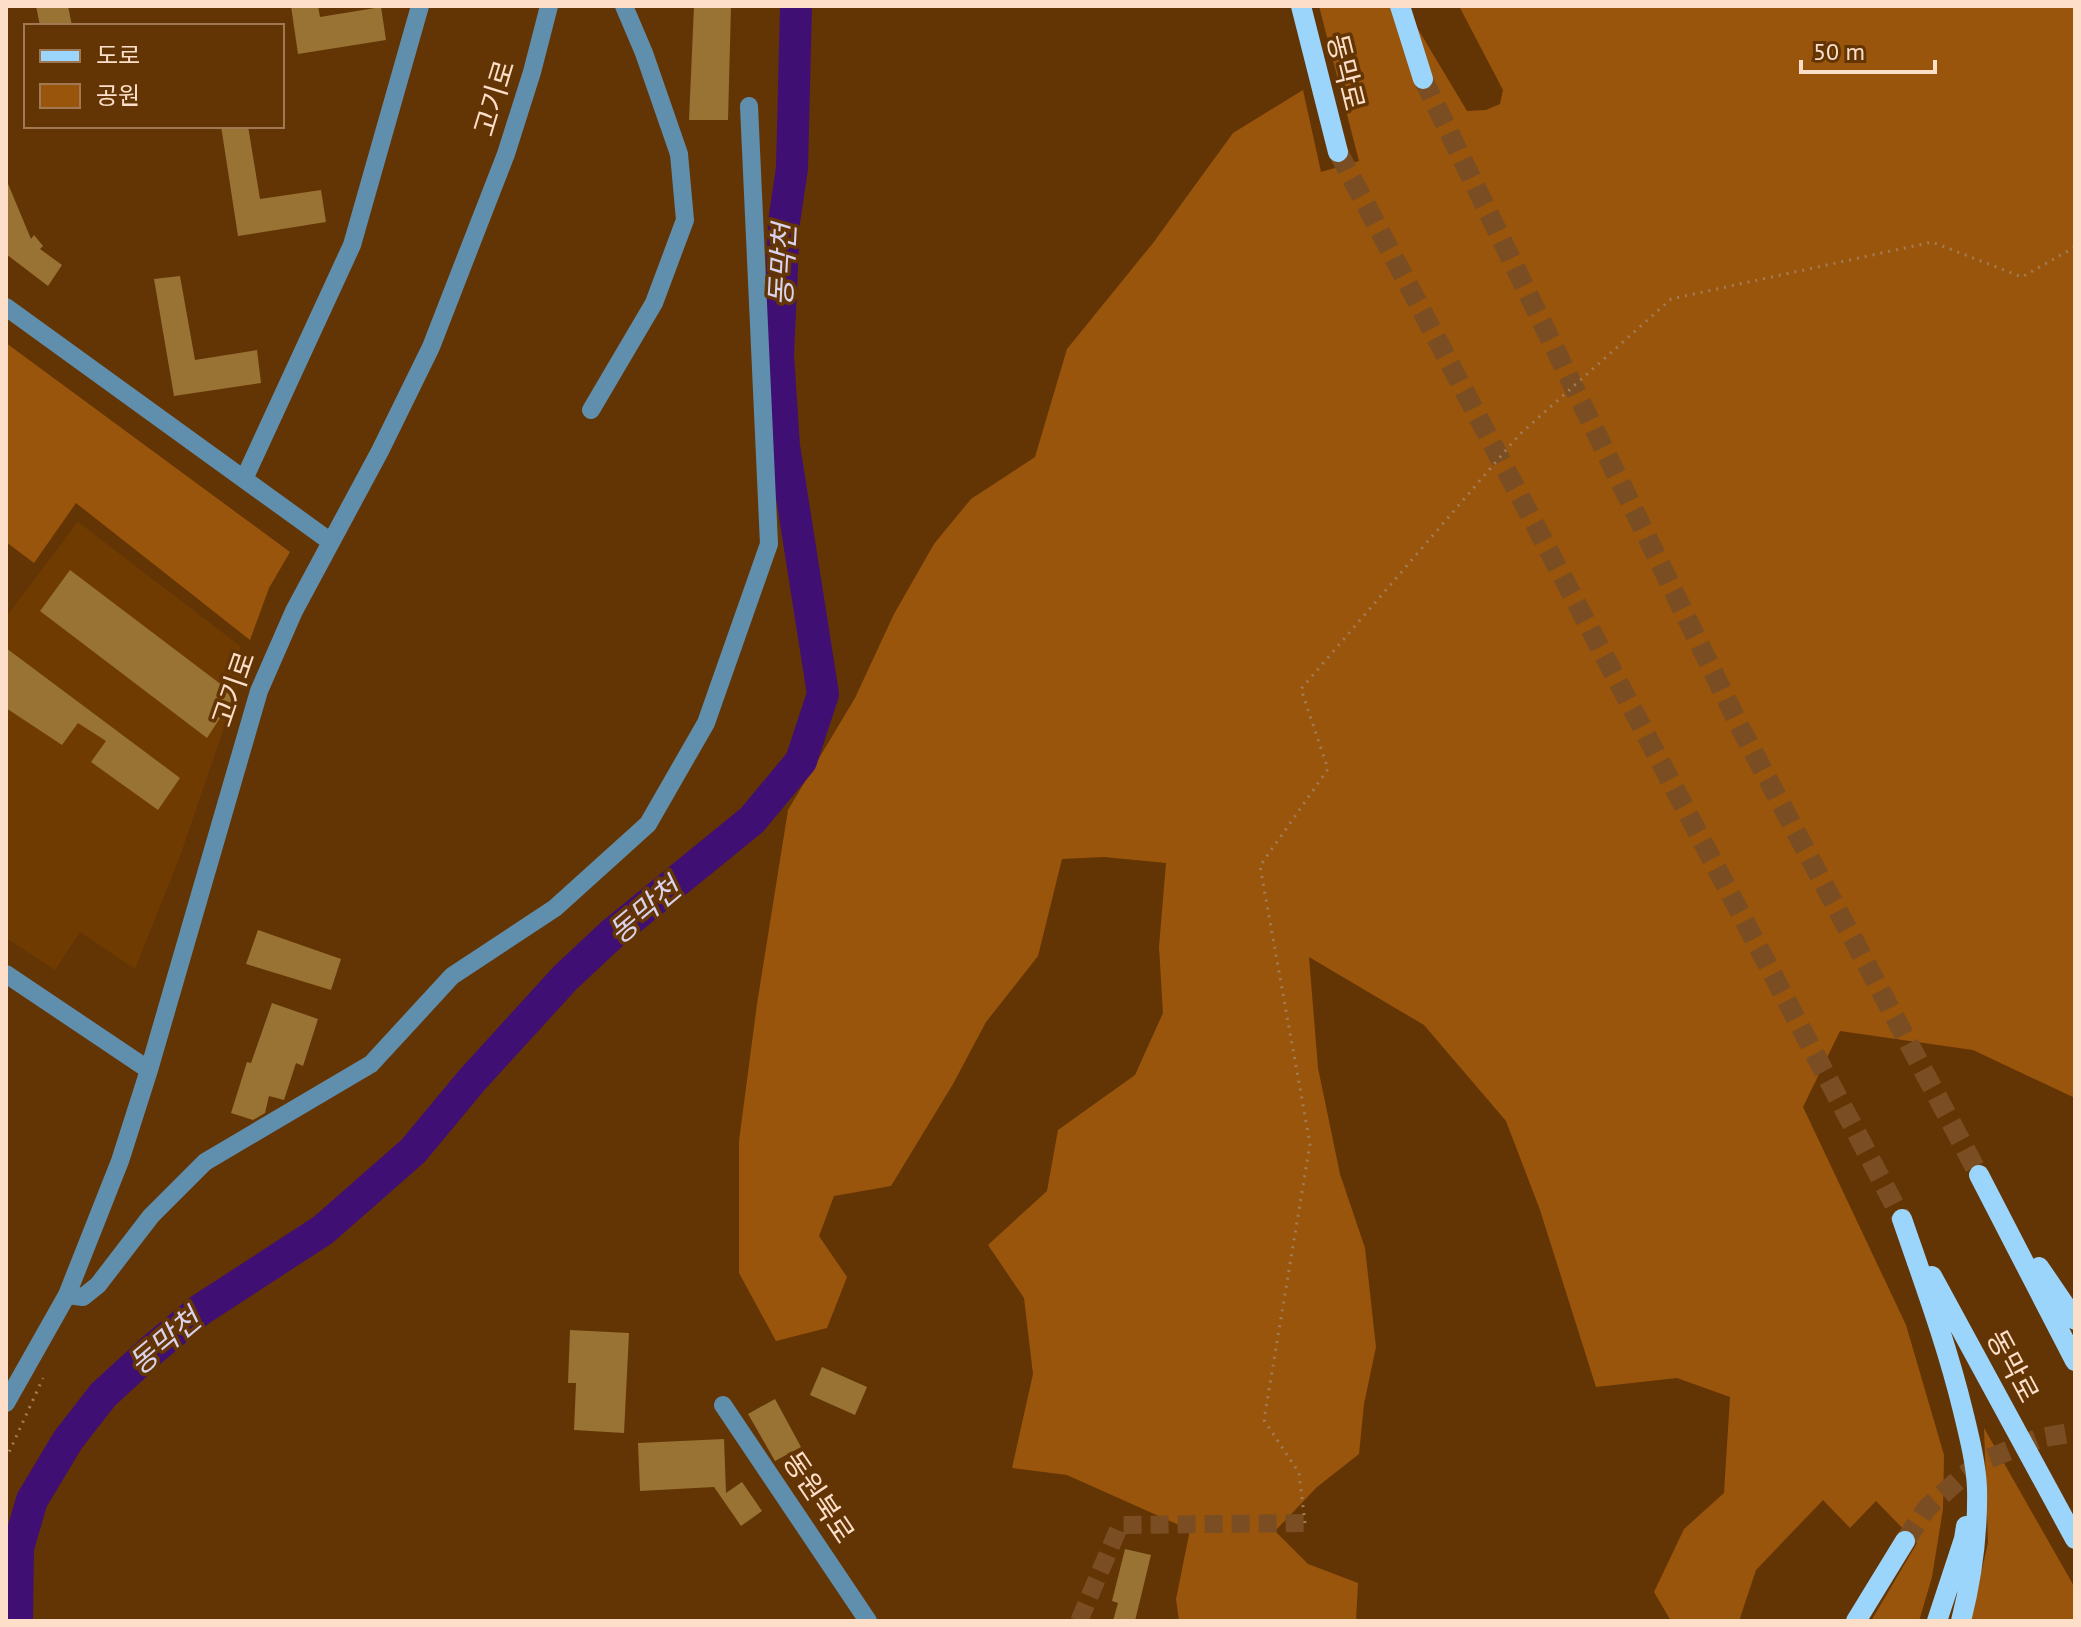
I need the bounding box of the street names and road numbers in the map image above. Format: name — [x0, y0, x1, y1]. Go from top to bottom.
street label: 동막로 — [1319, 30, 1374, 114]
street label: 고기로 — [465, 55, 523, 140]
street label: 고기로 — [202, 646, 263, 731]
street label: 동막로 — [1979, 1323, 2048, 1409]
street label: 동원북로 — [775, 1444, 864, 1550]

